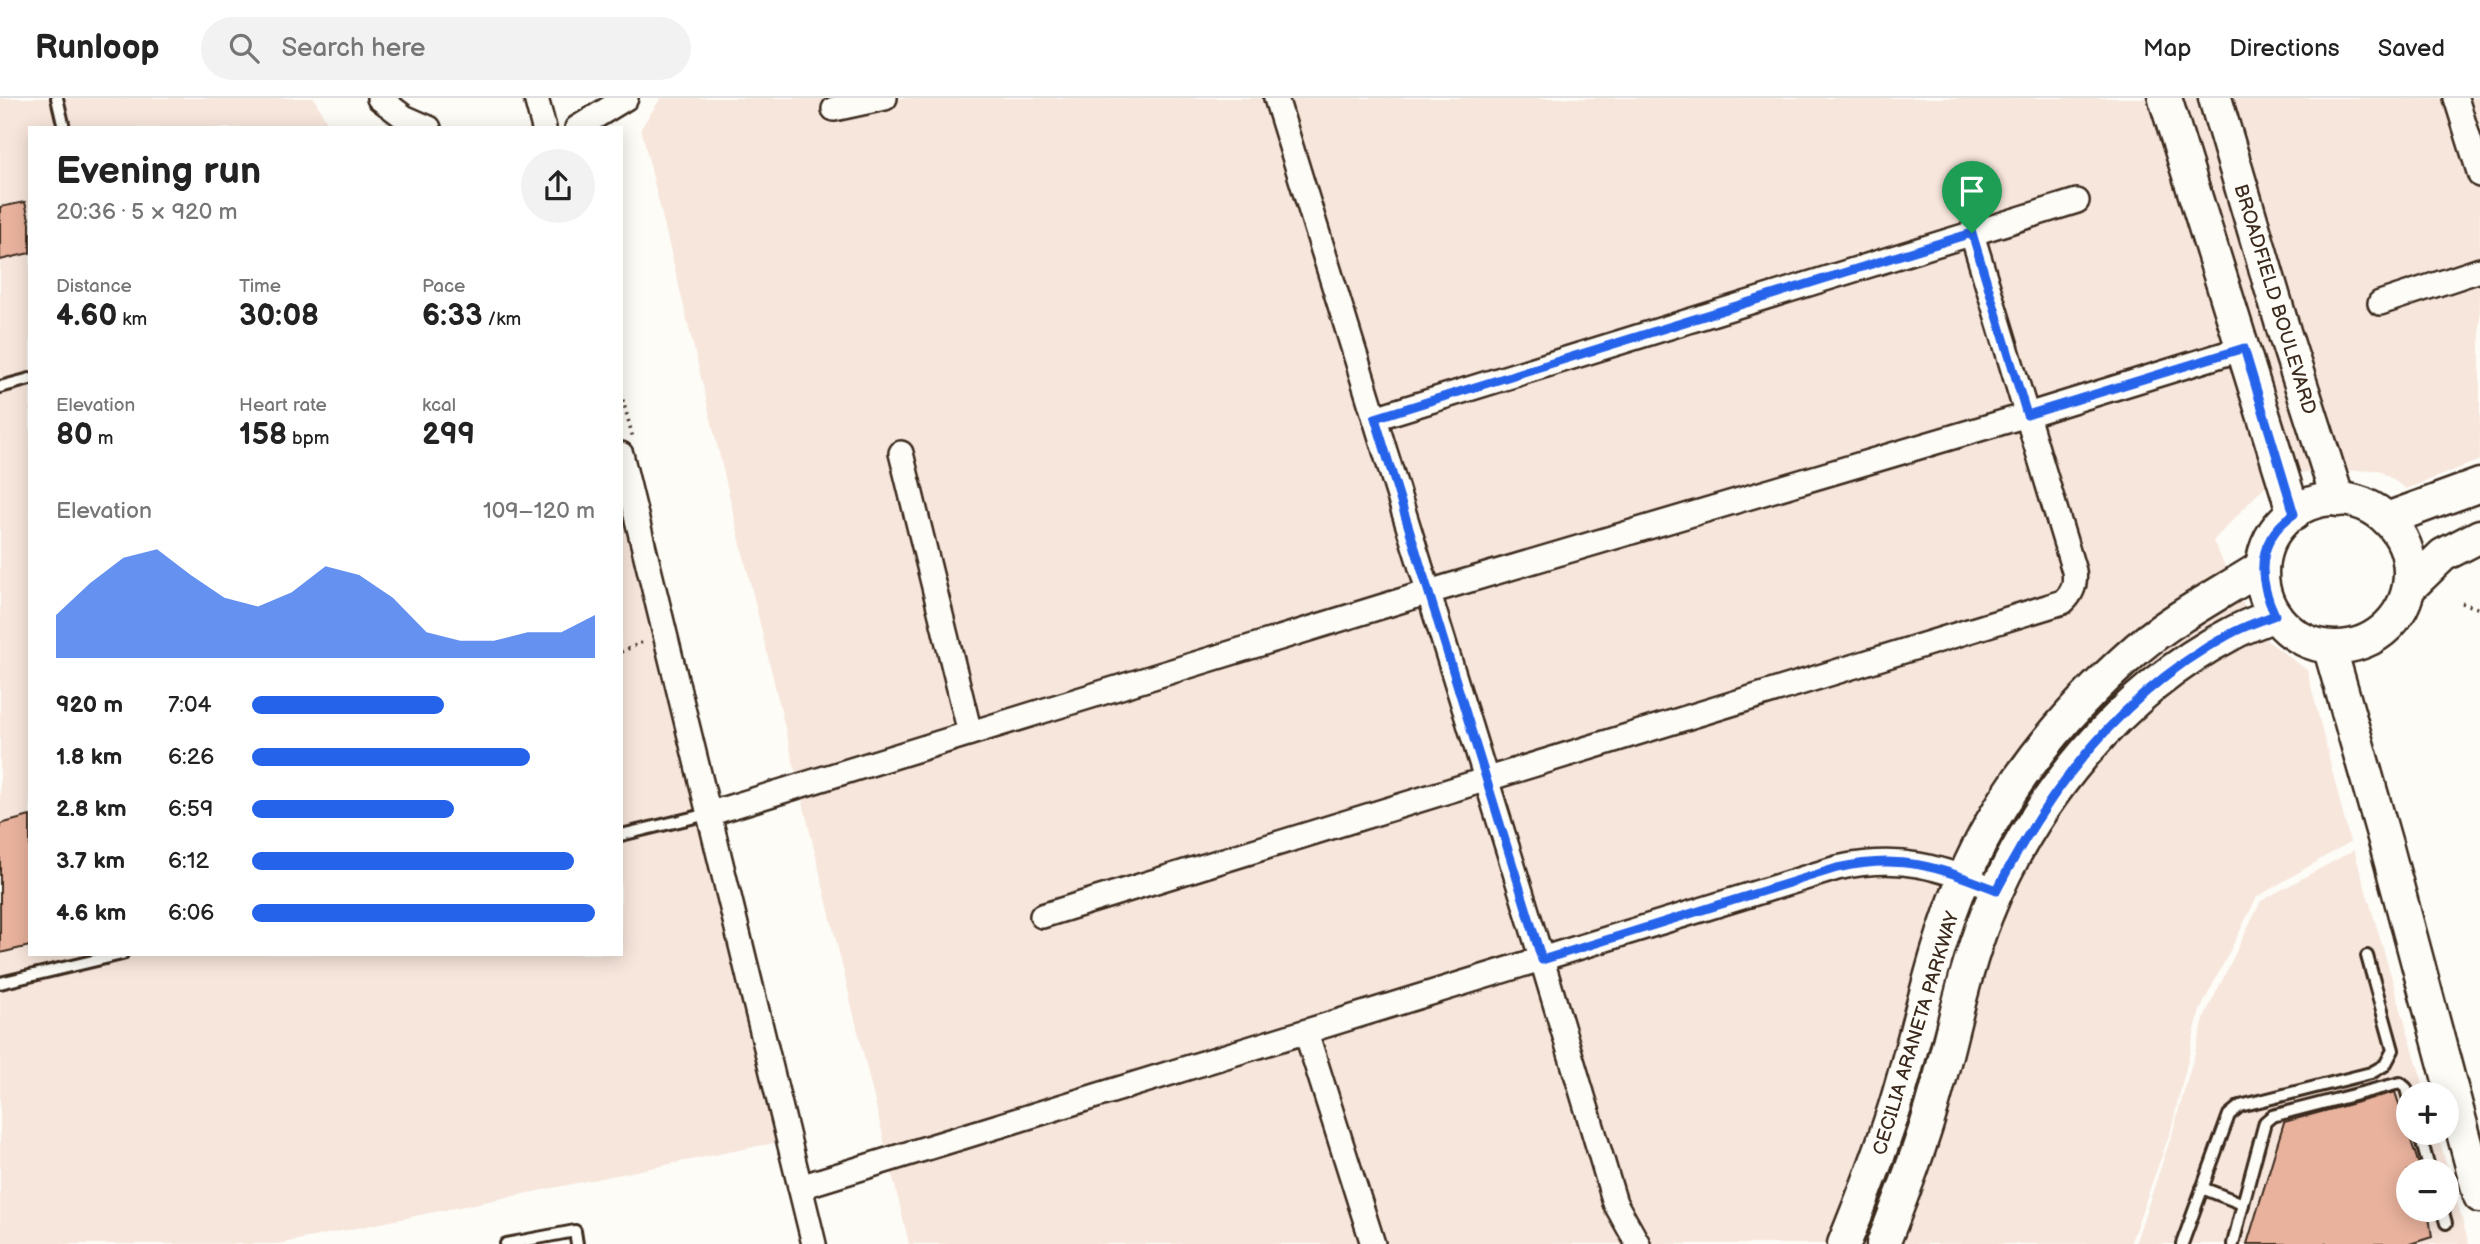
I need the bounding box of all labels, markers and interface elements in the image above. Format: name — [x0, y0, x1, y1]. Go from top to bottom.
search box — [201, 17, 691, 80]
text: Runloop — [35, 28, 159, 68]
icon: search — [225, 29, 263, 67]
text: Search here — [281, 33, 425, 64]
text: Map — [2143, 34, 2191, 63]
text: Directions — [2229, 34, 2340, 63]
text: Saved — [2378, 34, 2445, 63]
text: Evening run — [56, 149, 261, 194]
button: share — [521, 149, 595, 223]
pin — [1942, 161, 2002, 233]
icon: arrive — [1953, 172, 1991, 210]
street label: BROADFIELD BOULEVARD — [2229, 182, 2321, 417]
text: 20:36 · 5 × 920 m — [56, 198, 237, 226]
text: Distance — [56, 275, 132, 298]
text: Time — [239, 275, 281, 298]
text: Pace — [422, 275, 465, 298]
text: 4.60 — [56, 298, 117, 334]
text: 30:08 — [239, 298, 319, 334]
text: 6:33 — [422, 298, 482, 334]
text: km — [117, 308, 147, 331]
text: /km — [482, 308, 521, 331]
text: Elevation — [56, 394, 135, 417]
text: Heart rate — [239, 394, 327, 417]
text: kcal — [422, 394, 456, 417]
text: 80 — [56, 417, 93, 453]
text: 158 — [239, 417, 287, 453]
text: 299 — [422, 417, 475, 453]
text: m — [93, 427, 114, 450]
text: bpm — [287, 427, 330, 450]
text: Elevation — [56, 497, 152, 525]
text: 109–120 m — [483, 497, 595, 525]
text: 920 m — [56, 691, 123, 719]
text: 7:04 — [168, 691, 212, 719]
text: 1.8 km — [56, 743, 122, 771]
text: 6:26 — [168, 743, 214, 771]
text: 2.8 km — [56, 795, 127, 823]
text: 6:59 — [168, 795, 213, 823]
text: 3.7 km — [56, 847, 125, 875]
text: 6:12 — [168, 847, 209, 875]
text: 4.6 km — [56, 899, 126, 927]
text: 6:06 — [168, 899, 214, 927]
street label: CECILIA ARANETA PARKWAY — [1868, 908, 1965, 1158]
map controls — [2396, 1082, 2459, 1222]
button: + — [2396, 1082, 2459, 1145]
button: − — [2396, 1159, 2459, 1222]

